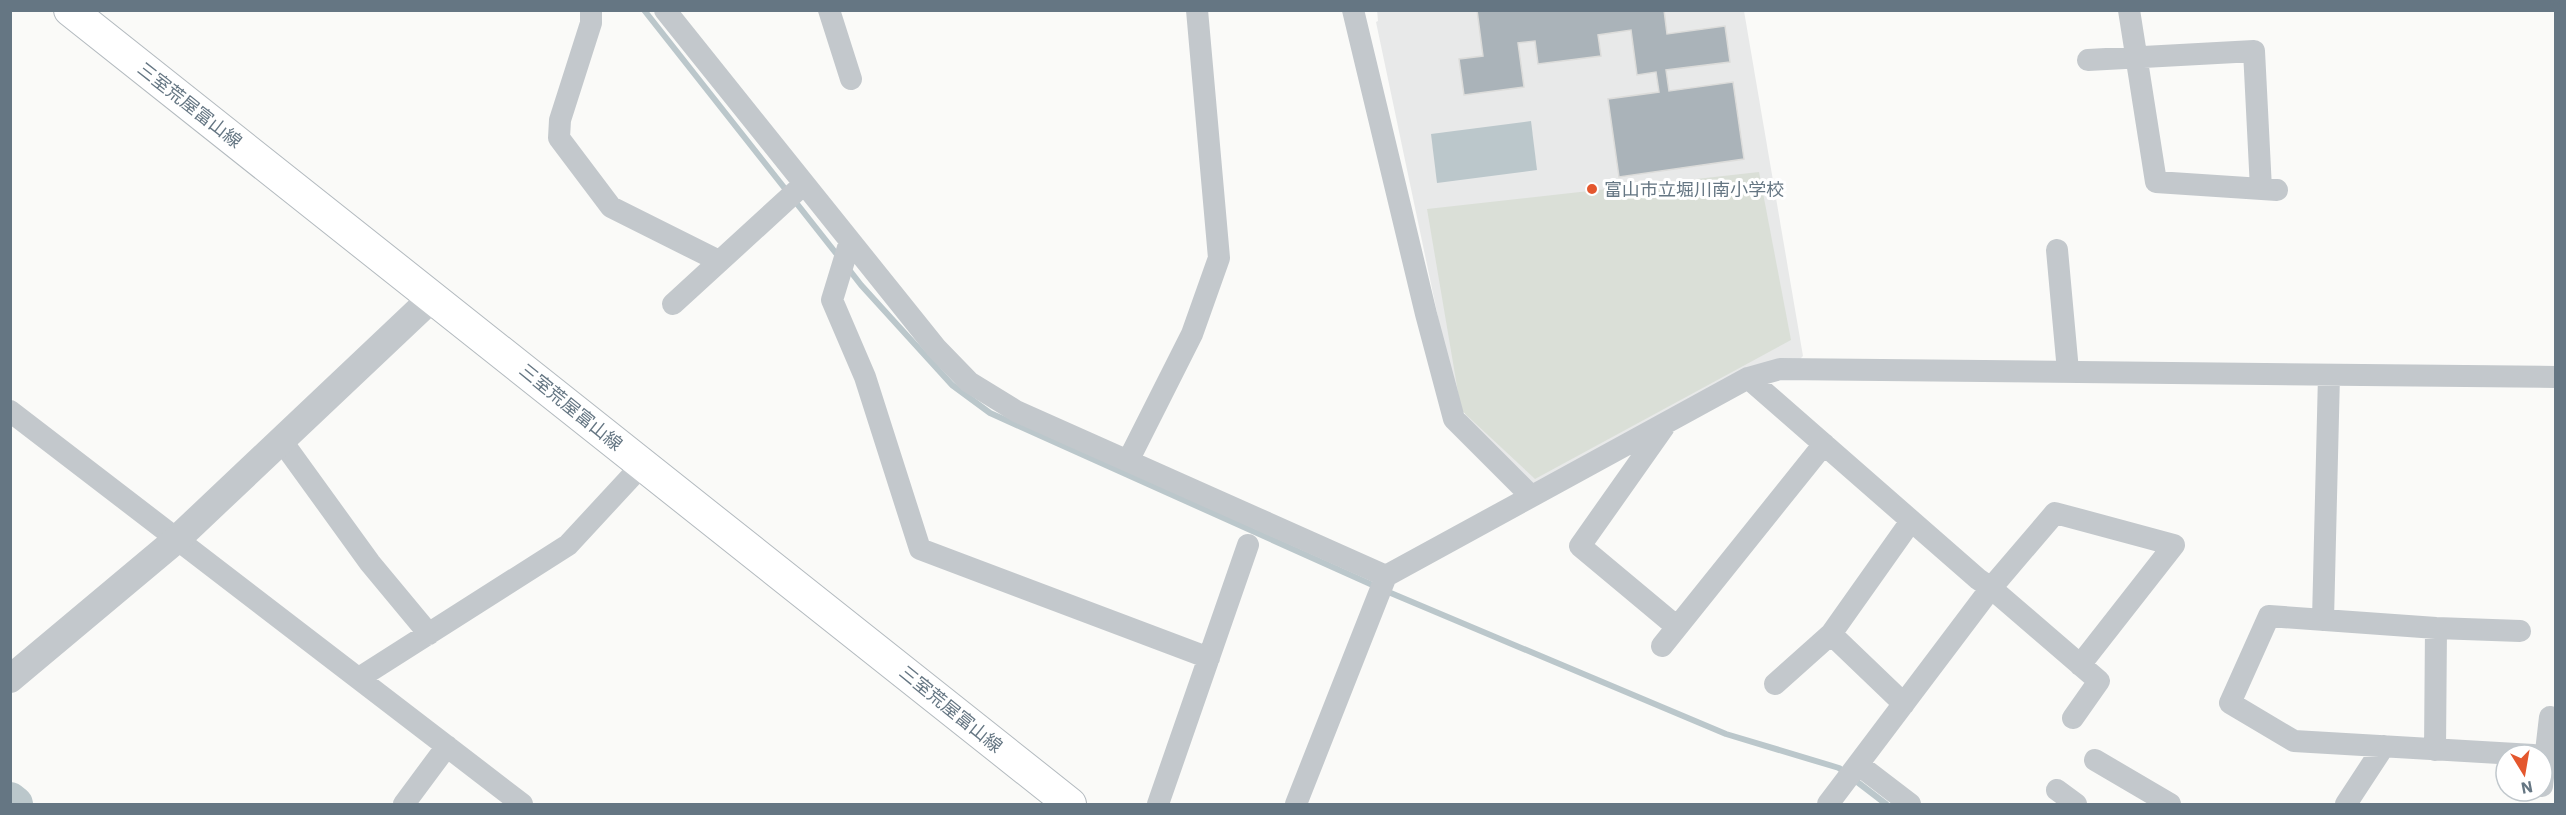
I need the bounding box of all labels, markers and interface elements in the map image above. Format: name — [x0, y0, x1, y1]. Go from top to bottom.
street label: 三室荒屋富山線 — [133, 57, 247, 153]
place label: 富山市立堀川南小学校 — [1604, 178, 1784, 201]
marker: 富山市立堀川南小学校 — [1585, 182, 1599, 196]
street label: 三室荒屋富山線 — [515, 358, 627, 456]
street label: 三室荒屋富山線 — [895, 660, 1007, 758]
north arrow — [2494, 743, 2554, 803]
text: N — [2519, 777, 2534, 799]

